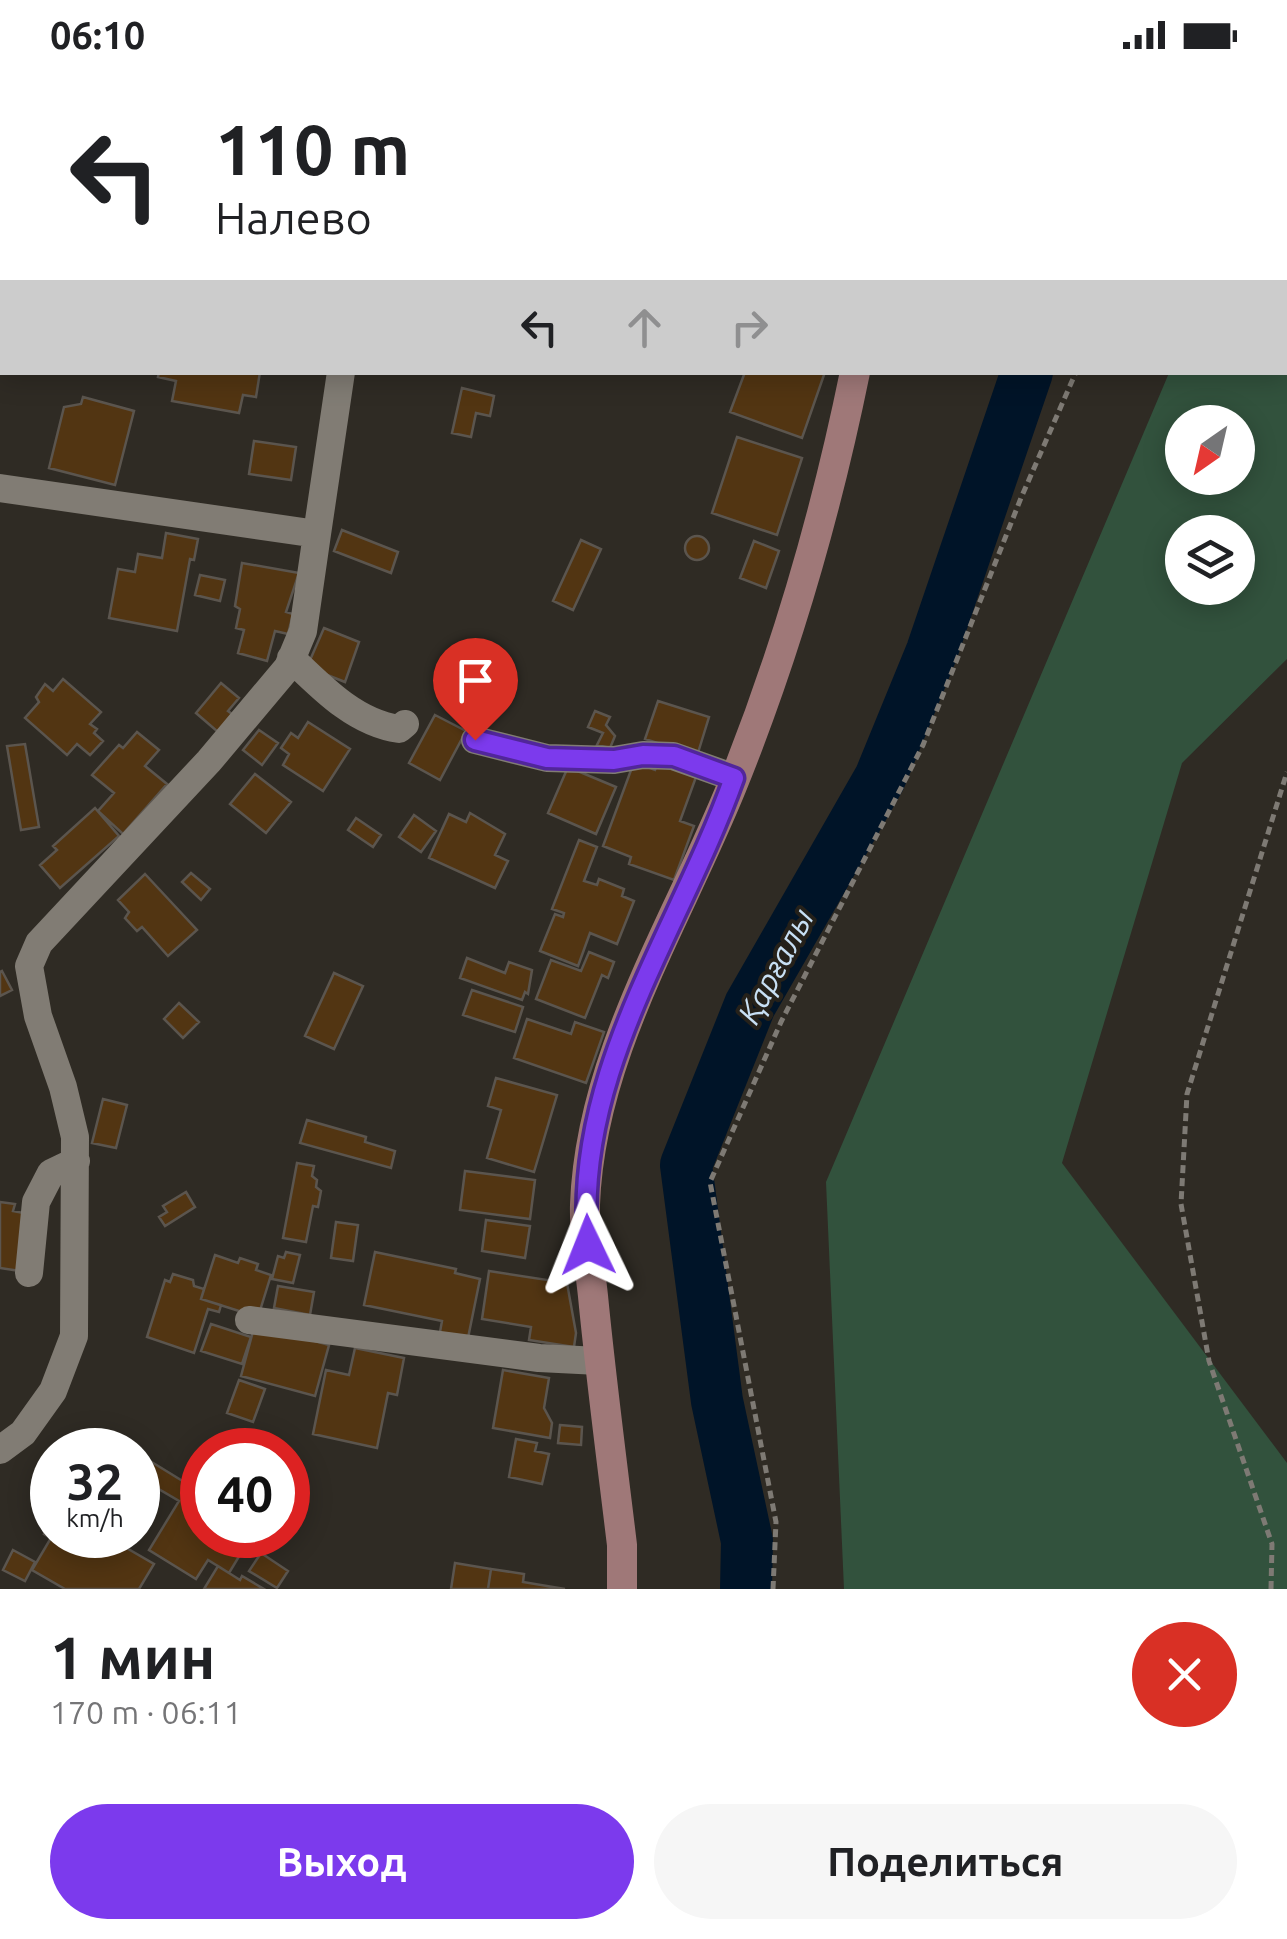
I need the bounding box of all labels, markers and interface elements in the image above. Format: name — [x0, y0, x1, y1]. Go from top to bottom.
text: 06:10 — [50, 14, 145, 56]
icon: left — [50, 110, 180, 240]
text: 110 m — [215, 110, 410, 188]
text: Налево — [215, 192, 372, 243]
icon: left — [512, 300, 567, 355]
icon: ahead — [617, 300, 672, 355]
icon: right — [722, 300, 777, 355]
north arrow — [1165, 405, 1255, 495]
map controls — [1165, 405, 1255, 605]
button: layers — [1165, 515, 1255, 605]
pin — [433, 638, 518, 741]
icon: arrive — [448, 653, 503, 708]
water label: Қарғалы — [730, 902, 820, 1030]
position arrow — [536, 1193, 640, 1297]
speed limit sign: 40 — [180, 1428, 310, 1558]
text: 32 — [67, 1453, 123, 1509]
text: km/h — [66, 1504, 124, 1532]
button: close — [1132, 1622, 1237, 1727]
text: 1 мин — [50, 1623, 215, 1690]
text: 170 m · 06:11 — [50, 1694, 242, 1730]
button: Выход — [50, 1804, 634, 1919]
button: Поделиться — [654, 1804, 1237, 1919]

